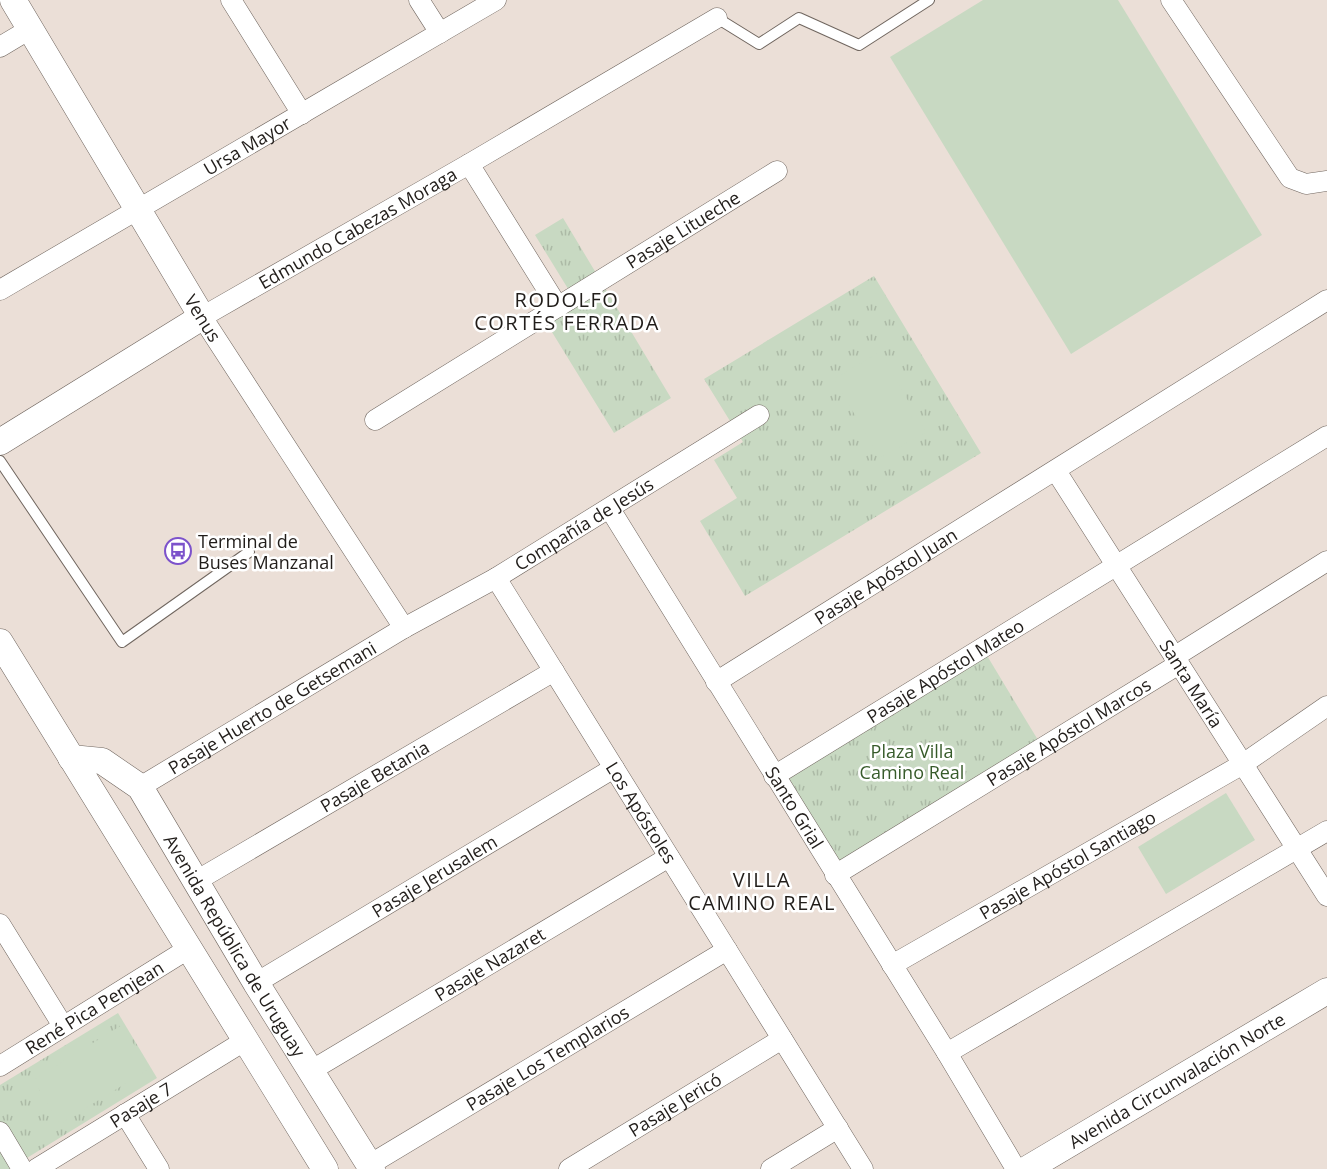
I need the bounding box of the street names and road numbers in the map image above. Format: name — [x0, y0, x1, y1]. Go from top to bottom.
street label: Ursa Mayor — [199, 110, 295, 181]
street label: Edmundo Cabezas Moraga — [254, 162, 461, 294]
street label: Pasaje Litueche — [621, 185, 744, 274]
street label: Venus — [179, 290, 227, 346]
street label: Compañía de Jesús — [510, 472, 658, 576]
street label: Pasaje Apóstol Juan — [810, 522, 961, 630]
street label: Pasaje Apóstol Mateo — [862, 613, 1028, 728]
street label: Santa María — [1154, 635, 1229, 732]
street label: Pasaje Huerto de Getsemani — [163, 636, 380, 779]
street label: Pasaje Apóstol Marcos — [982, 672, 1155, 791]
street label: Pasaje Betania — [316, 735, 433, 818]
street label: Los Apóstoles — [601, 757, 682, 868]
street label: Santo Grial — [760, 762, 829, 853]
street label: Pasaje Apóstol Santiago — [975, 805, 1160, 925]
street label: Pasaje Jerusalem — [367, 829, 501, 923]
street label: Avenida República de Uruguay — [159, 830, 312, 1062]
street label: Pasaje Nazaret — [430, 922, 549, 1006]
street label: René Pica Pemjean — [20, 955, 168, 1060]
street label: Pasaje Los Templarios — [461, 1000, 633, 1116]
street label: Avenida Circunvalación Norte — [1064, 1007, 1289, 1154]
street label: Pasaje Jericó — [624, 1067, 726, 1142]
street label: Pasaje 7 — [105, 1076, 177, 1133]

